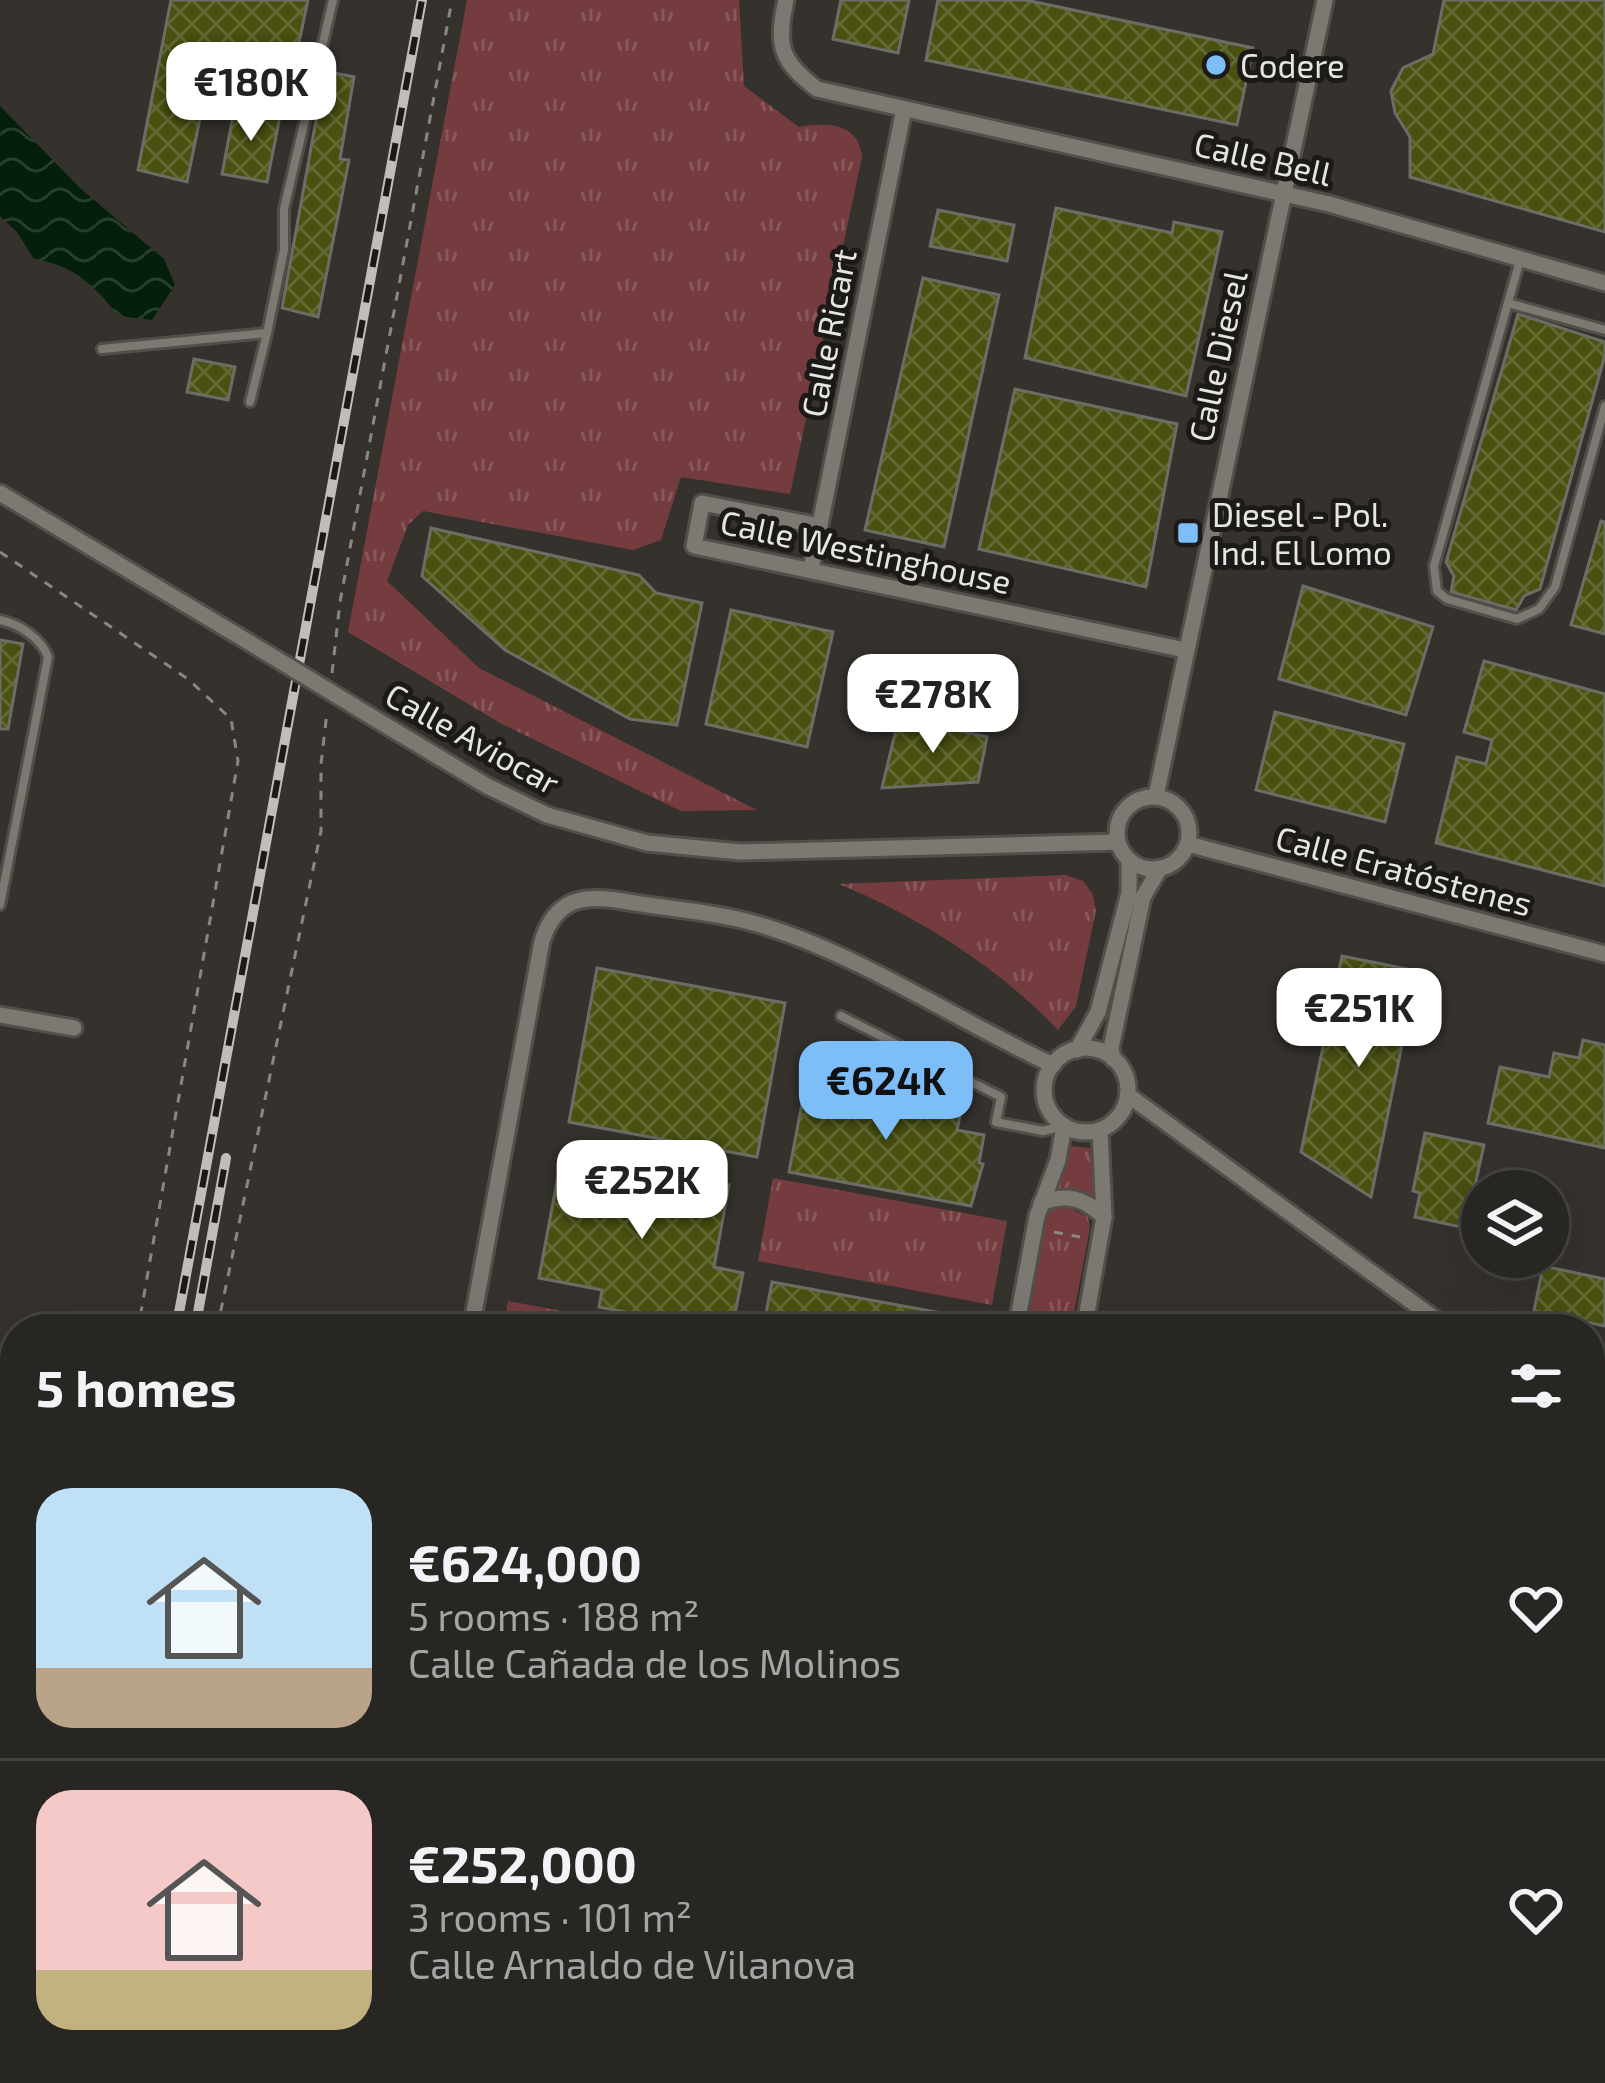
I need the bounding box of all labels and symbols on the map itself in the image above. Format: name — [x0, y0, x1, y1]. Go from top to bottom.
pin: €180K — [167, 42, 335, 144]
place label: Codere — [1240, 45, 1345, 85]
marker: Codere — [1203, 52, 1229, 78]
street label: Calle Bell — [1191, 123, 1336, 193]
street label: Calle Ricart — [792, 246, 864, 420]
street label: Calle Diesel — [1179, 267, 1255, 445]
place label: Diesel - Pol. Ind. El Lomo — [1212, 494, 1392, 572]
street label: Calle Westinghouse — [717, 501, 1015, 601]
marker: Diesel - Pol. Ind. El Lomo — [1175, 520, 1201, 546]
pin: €278K — [849, 654, 1017, 756]
street label: Calle Aviocar — [379, 674, 567, 802]
street label: Calle Eratóstenes — [1272, 817, 1536, 923]
pin: €251K — [1275, 968, 1443, 1070]
pin: €624K — [802, 1041, 970, 1143]
pin: €252K — [558, 1140, 726, 1242]

